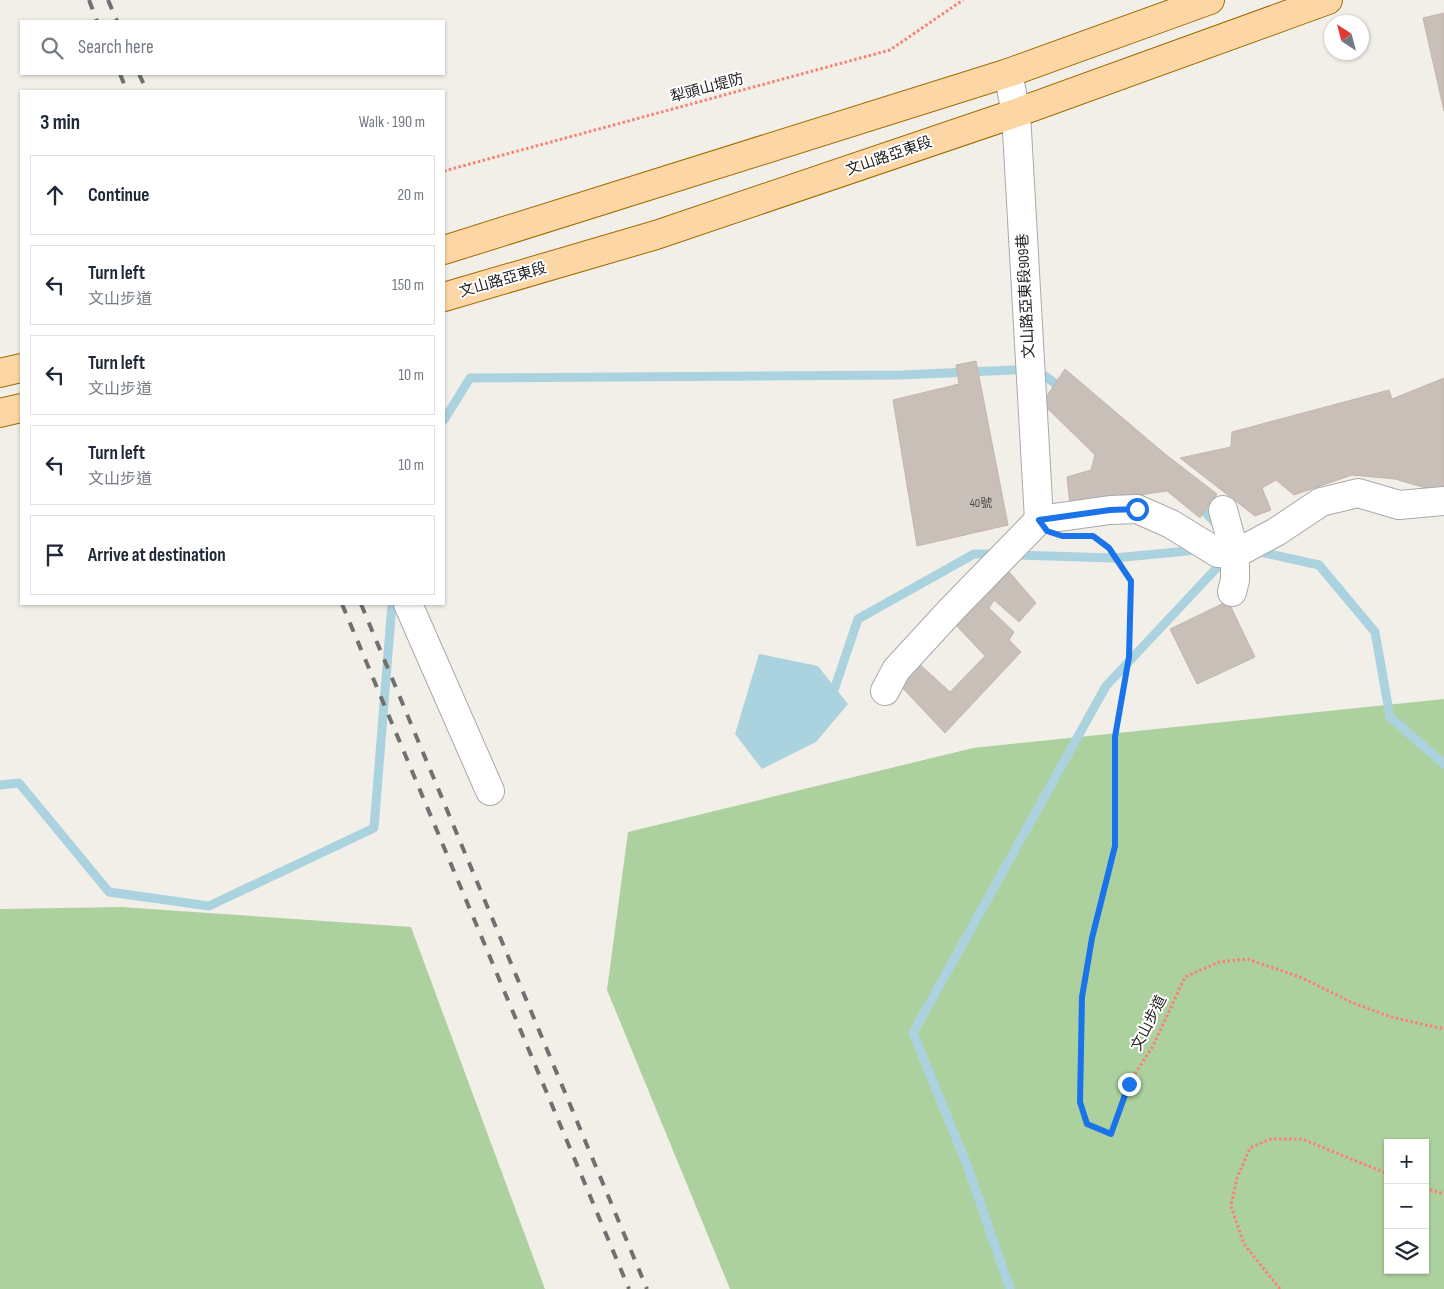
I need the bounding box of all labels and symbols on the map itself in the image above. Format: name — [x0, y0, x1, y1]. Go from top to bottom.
north arrow — [1324, 15, 1369, 60]
street label: 犁頭山堤防 — [668, 69, 746, 107]
street label: 文山路亞東段 — [843, 132, 935, 180]
street label: 文山路亞東段909巷 — [1013, 233, 1039, 359]
street label: 文山路亞東段 — [457, 258, 549, 302]
house number: 40號 — [970, 496, 992, 511]
route start — [1126, 498, 1149, 521]
street label: 文山步道 — [1127, 992, 1171, 1054]
route end — [1118, 1073, 1141, 1096]

